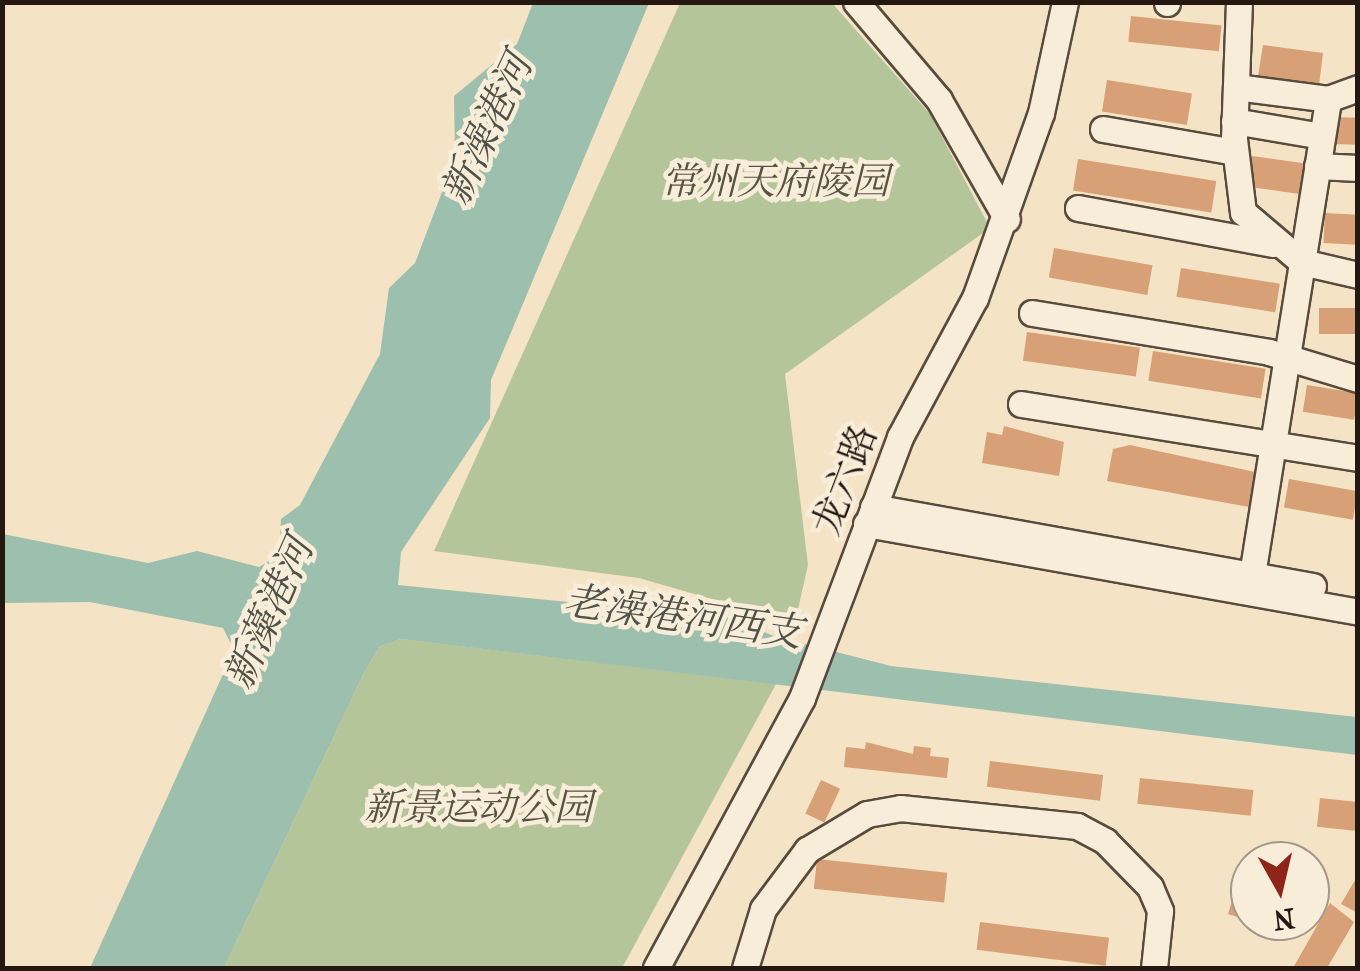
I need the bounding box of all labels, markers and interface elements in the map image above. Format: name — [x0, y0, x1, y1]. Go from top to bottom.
water label: 新澡港河 — [431, 46, 543, 212]
park label: 常州天府陵园 — [661, 159, 889, 205]
street label: 龙六路 — [803, 419, 887, 541]
water label: 新藻港河 — [215, 530, 323, 696]
water label: 老澡港河西支 — [561, 577, 805, 657]
park label: 新景运动公园 — [364, 785, 592, 831]
north arrow — [1230, 841, 1330, 941]
text: N — [1271, 901, 1297, 937]

